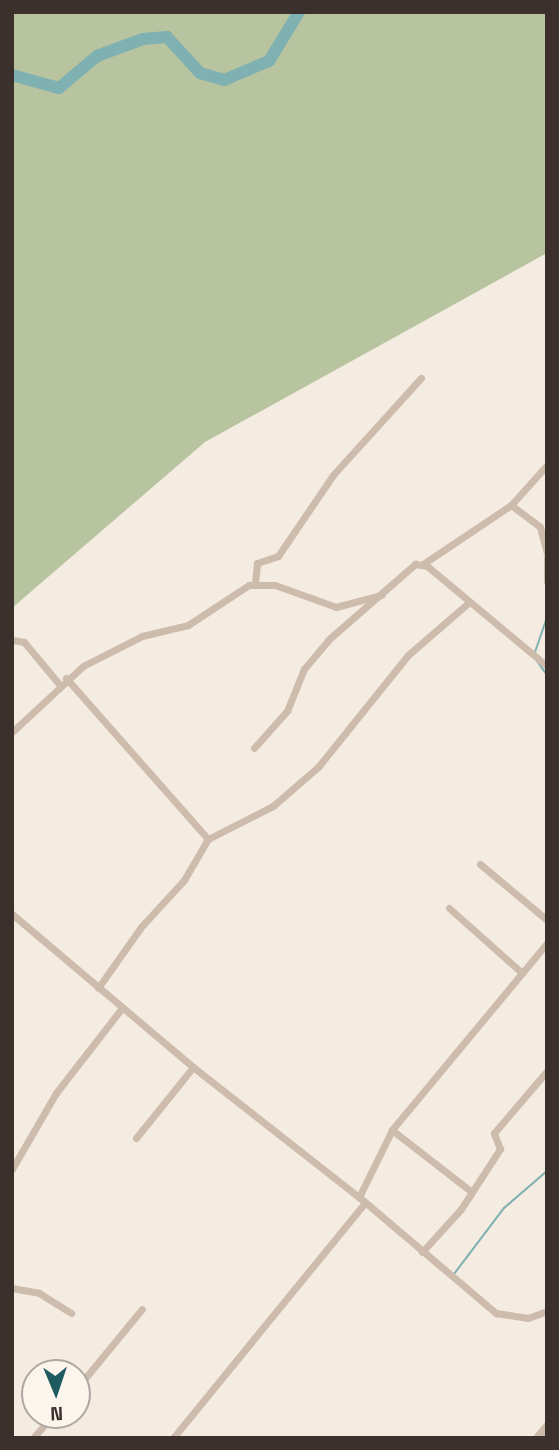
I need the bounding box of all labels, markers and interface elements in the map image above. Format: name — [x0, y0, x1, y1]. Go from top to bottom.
north arrow — [21, 1359, 91, 1429]
text: N — [50, 1401, 63, 1426]

